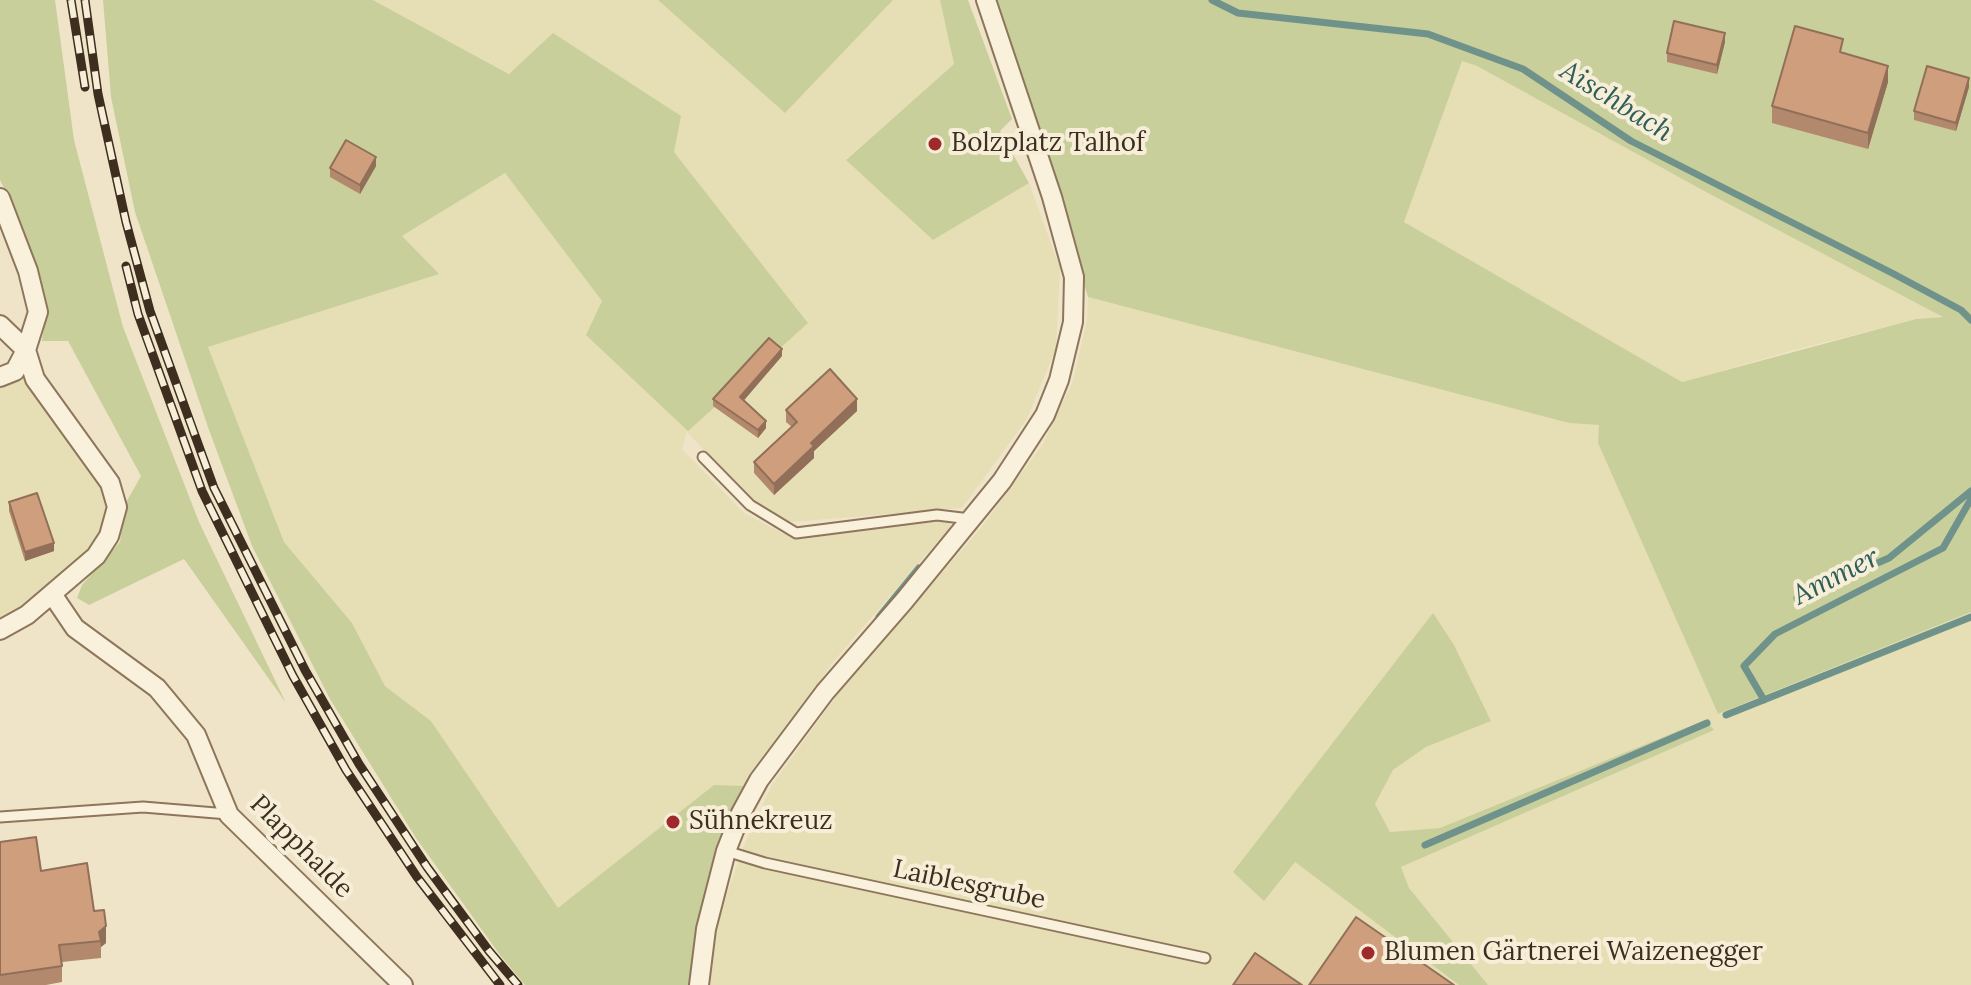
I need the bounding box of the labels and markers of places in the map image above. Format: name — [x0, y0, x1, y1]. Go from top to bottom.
place label: Bolzplatz Talhof — [951, 128, 1145, 160]
marker: Bolzplatz Talhof — [926, 135, 944, 153]
place label: Sühnekreuz — [689, 806, 832, 838]
marker: Sühnekreuz — [664, 813, 682, 831]
place label: Blumen Gärtnerei Waizenegger — [1384, 937, 1763, 969]
marker: Blumen Gärtnerei Waizenegger — [1359, 944, 1377, 962]

